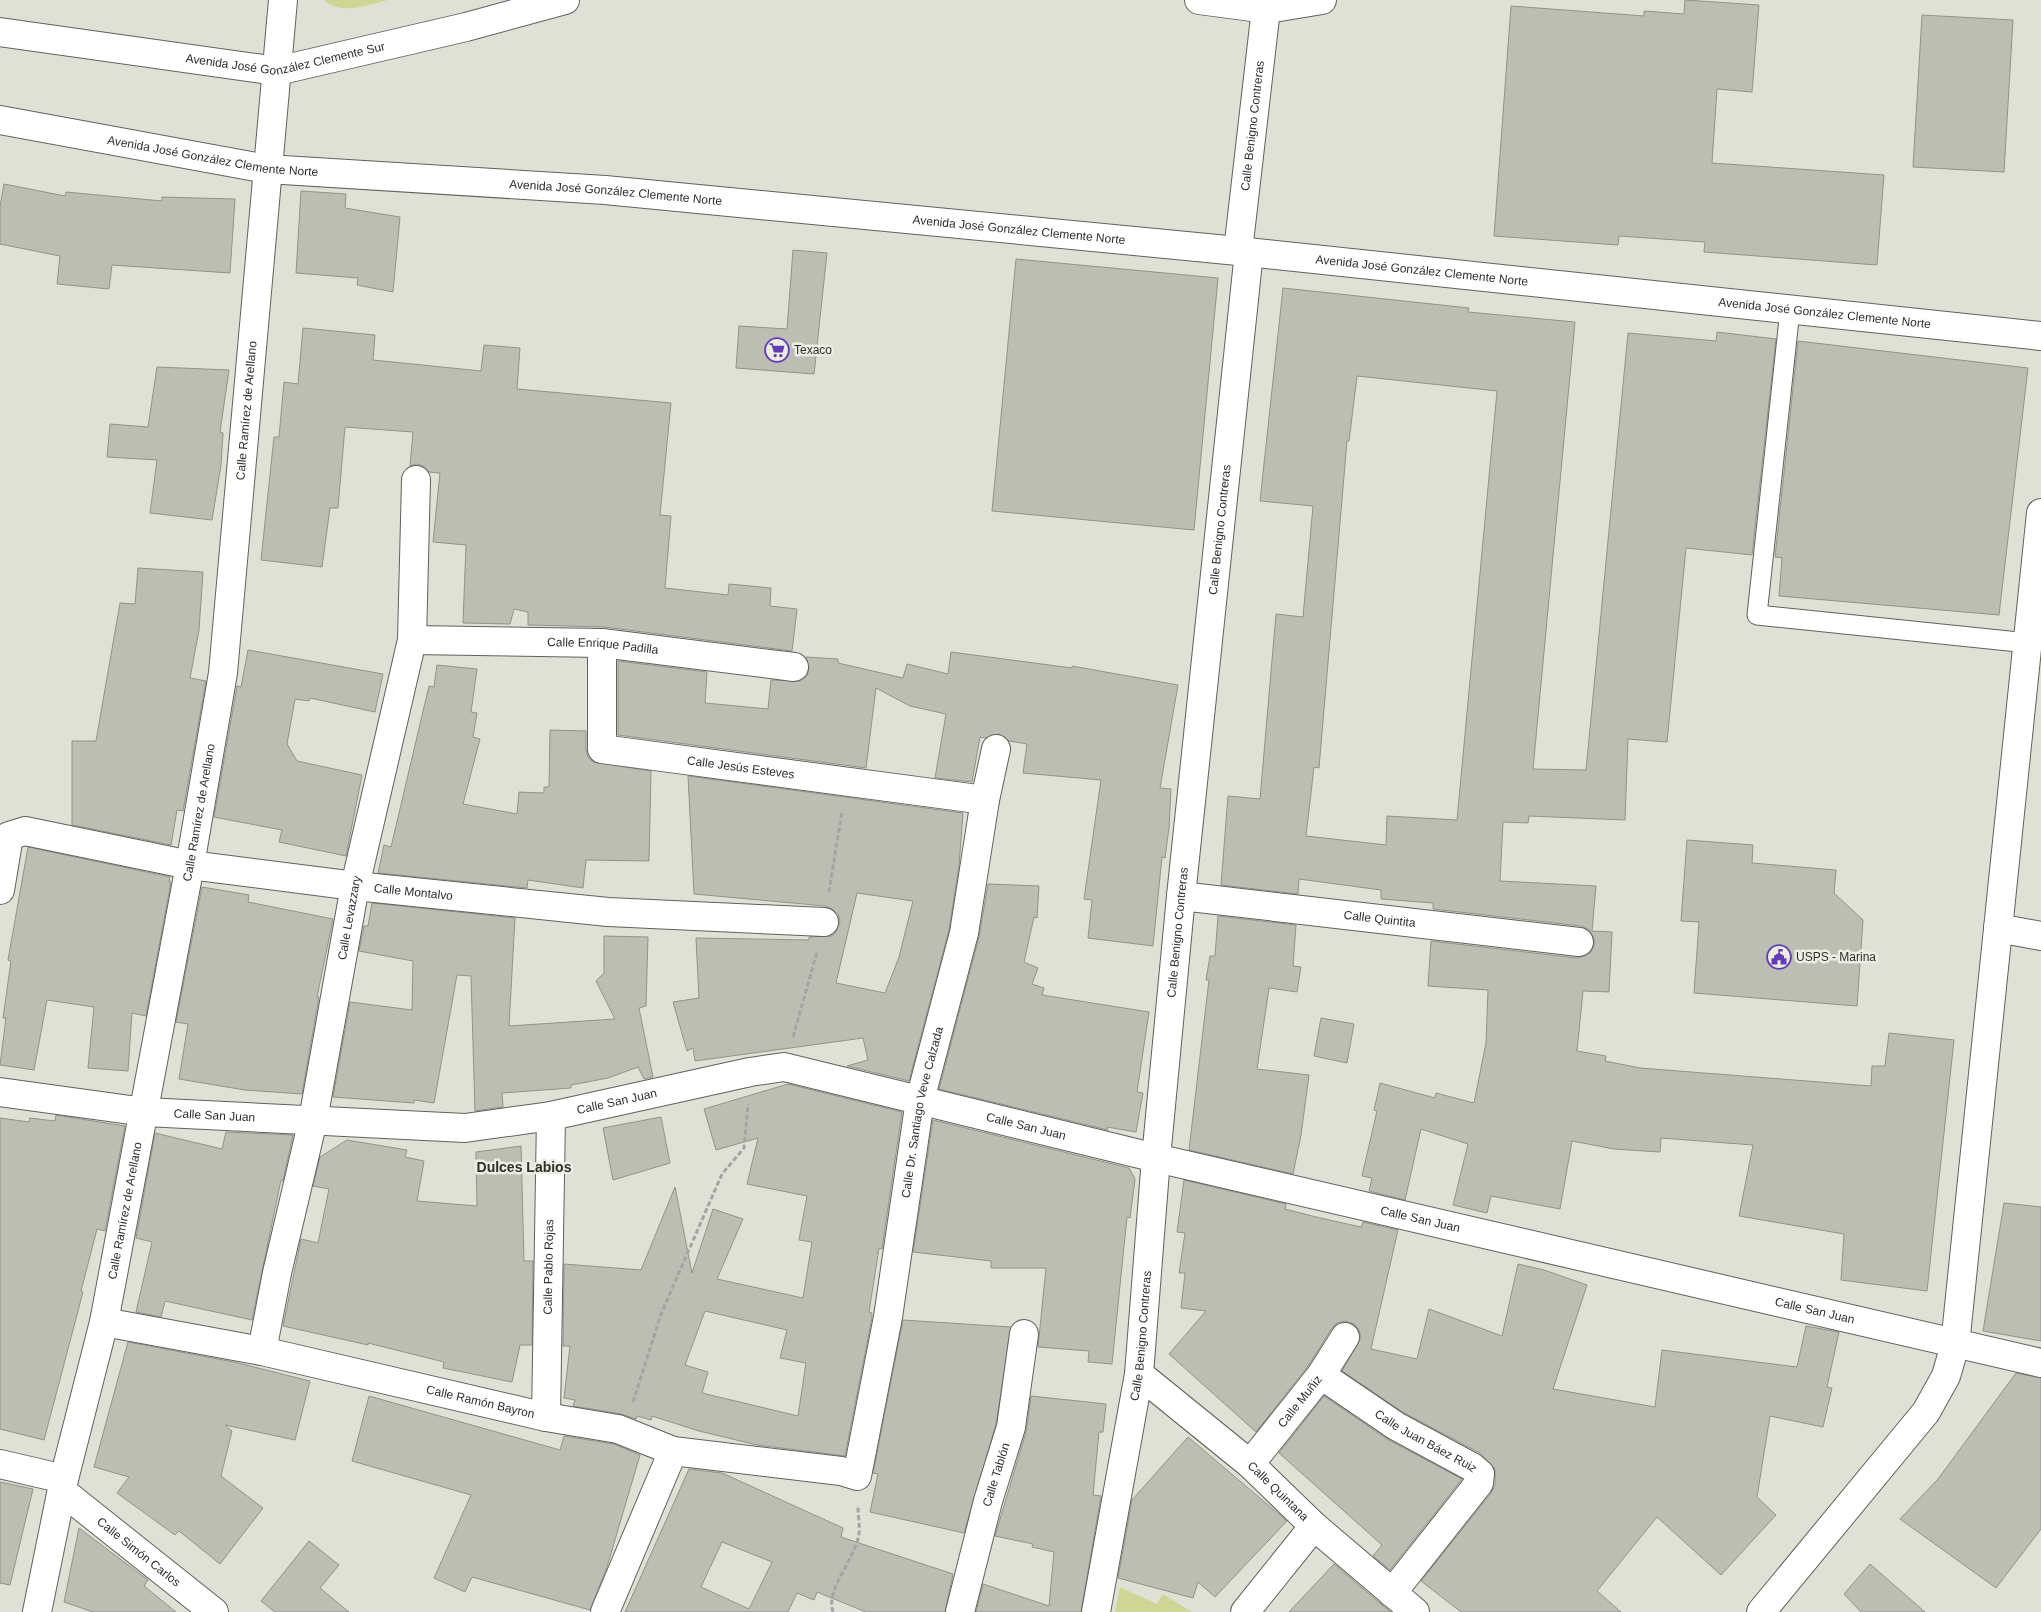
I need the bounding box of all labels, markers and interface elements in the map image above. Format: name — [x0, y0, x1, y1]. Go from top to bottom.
street label: Avenida José González Clemente Sur — [185, 39, 386, 78]
street label: Calle Benigno Contreras — [1238, 60, 1267, 192]
street label: Avenida José González Clemente Norte — [106, 133, 319, 179]
street label: Avenida José González Clemente Norte — [509, 177, 723, 208]
street label: Avenida José González Clemente Norte — [912, 213, 1126, 247]
street label: Avenida José González Clemente Norte — [1315, 252, 1529, 289]
street label: Avenida José González Clemente Norte — [1718, 295, 1932, 331]
supermarket icon: Texaco — [764, 337, 790, 363]
street label: Calle Ramírez de Arellano — [233, 340, 260, 481]
place label: Texaco — [794, 343, 832, 357]
street label: Calle Benigno Contreras — [1206, 464, 1234, 596]
street label: Calle Enrique Padilla — [547, 635, 660, 657]
street label: Calle Ramírez de Arellano — [180, 742, 218, 883]
street label: Calle Jesús Esteves — [686, 753, 795, 782]
street label: Calle Benigno Contreras — [1164, 867, 1191, 998]
street label: Calle Levazzary — [335, 874, 364, 961]
street label: Calle Montalvo — [373, 881, 454, 903]
street label: Calle Quintita — [1343, 908, 1417, 930]
public building icon: USPS - Marina — [1766, 944, 1792, 970]
place label: USPS - Marina — [1796, 950, 1876, 964]
street label: Calle Dr. Santiago Veve Calzada — [899, 1025, 946, 1199]
street label: Calle San Juan — [575, 1086, 658, 1117]
street label: Calle San Juan — [173, 1106, 256, 1125]
street label: Calle San Juan — [985, 1110, 1067, 1143]
street label: Calle Ramírez de Arellano — [105, 1140, 145, 1281]
district label: Dulces Labios — [477, 1159, 572, 1175]
street label: Calle San Juan — [1379, 1203, 1462, 1235]
street label: Calle Pablo Rojas — [541, 1219, 556, 1315]
street label: Calle Benigno Contreras — [1127, 1270, 1154, 1402]
street label: Calle San Juan — [1774, 1295, 1856, 1327]
street label: Calle Muñiz — [1275, 1373, 1325, 1430]
street label: Calle Ramón Bayron — [425, 1382, 536, 1421]
street label: Calle Juan Báez Ruiz — [1372, 1407, 1480, 1475]
street label: Calle Tablón — [980, 1441, 1013, 1508]
street label: Calle Quintana — [1245, 1459, 1312, 1524]
street label: Calle Simón Carlos — [94, 1515, 183, 1590]

